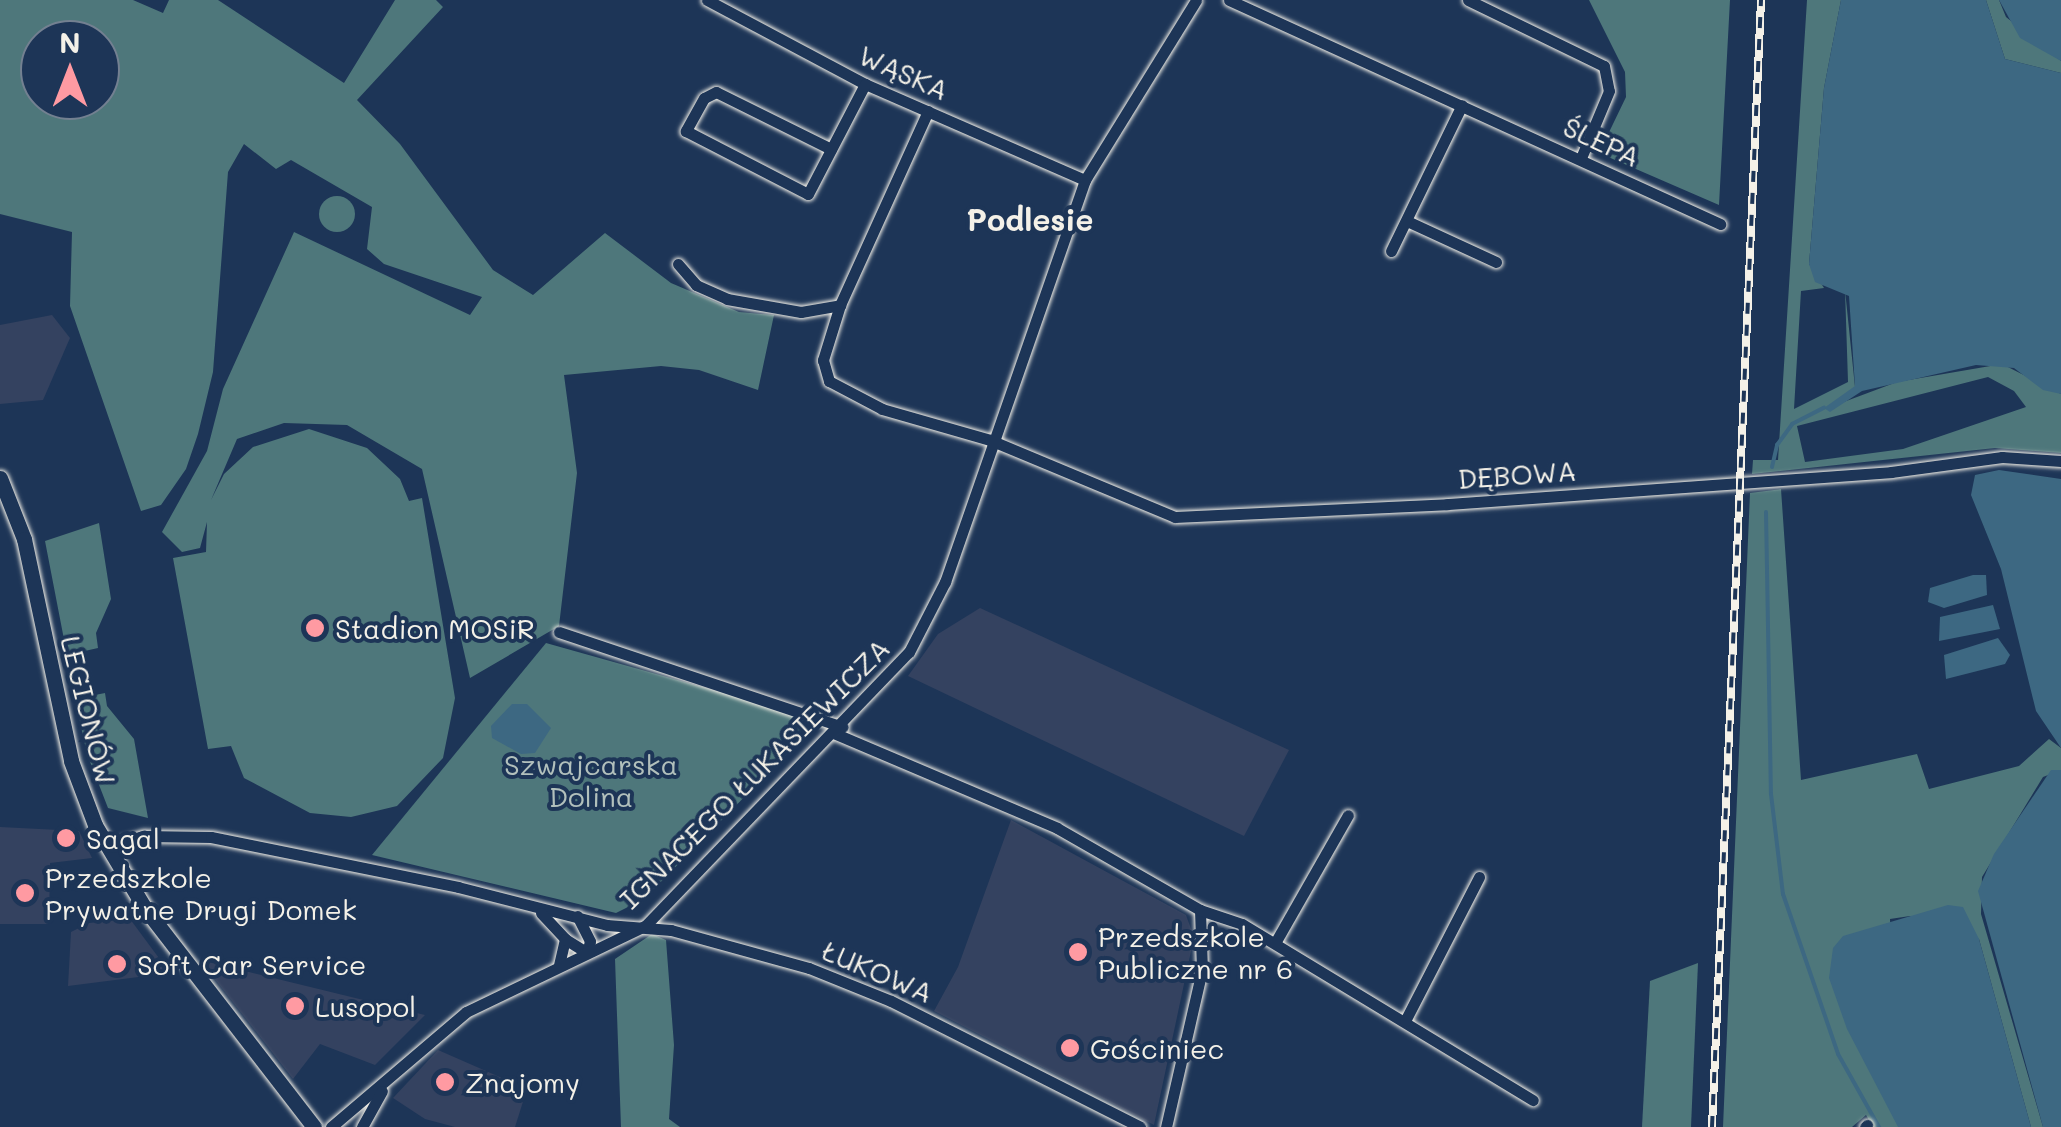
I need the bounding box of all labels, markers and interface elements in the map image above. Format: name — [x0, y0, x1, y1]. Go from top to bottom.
north arrow — [20, 20, 120, 120]
text: N — [59, 24, 81, 60]
street label: WĄSKA — [854, 37, 954, 107]
street label: ŚLEPA — [1558, 109, 1646, 173]
district label: Podlesie — [967, 201, 1093, 237]
street label: DĘBOWA — [1457, 453, 1577, 495]
place label: Stadion MOSiR — [335, 611, 535, 645]
marker: Stadion MOSiR — [304, 617, 326, 639]
street label: IGNACEGO ŁUKASIEWICZA — [612, 631, 896, 915]
street label: LEGIONÓW — [54, 632, 124, 788]
park label: Szwajcarska Dolina — [504, 747, 678, 813]
place label: Sagal — [86, 821, 160, 855]
marker: Sagal — [55, 827, 77, 849]
place label: Przedszkole Prywatne Drugi Domek — [45, 860, 357, 926]
marker: Przedszkole Prywatne Drugi Domek — [14, 882, 36, 904]
place label: Przedszkole Publiczne nr 6 — [1098, 919, 1293, 985]
street label: ŁUKOWA — [818, 933, 938, 1009]
marker: Przedszkole Publiczne nr 6 — [1067, 941, 1089, 963]
place label: Soft Car Service — [137, 947, 366, 981]
marker: Soft Car Service — [106, 953, 128, 975]
place label: Lusopol — [315, 989, 416, 1023]
marker: Lusopol — [284, 995, 306, 1017]
place label: Gościniec — [1090, 1031, 1224, 1065]
marker: Gościniec — [1059, 1037, 1081, 1059]
place label: Znajomy — [465, 1065, 580, 1099]
marker: Znajomy — [434, 1071, 456, 1093]

